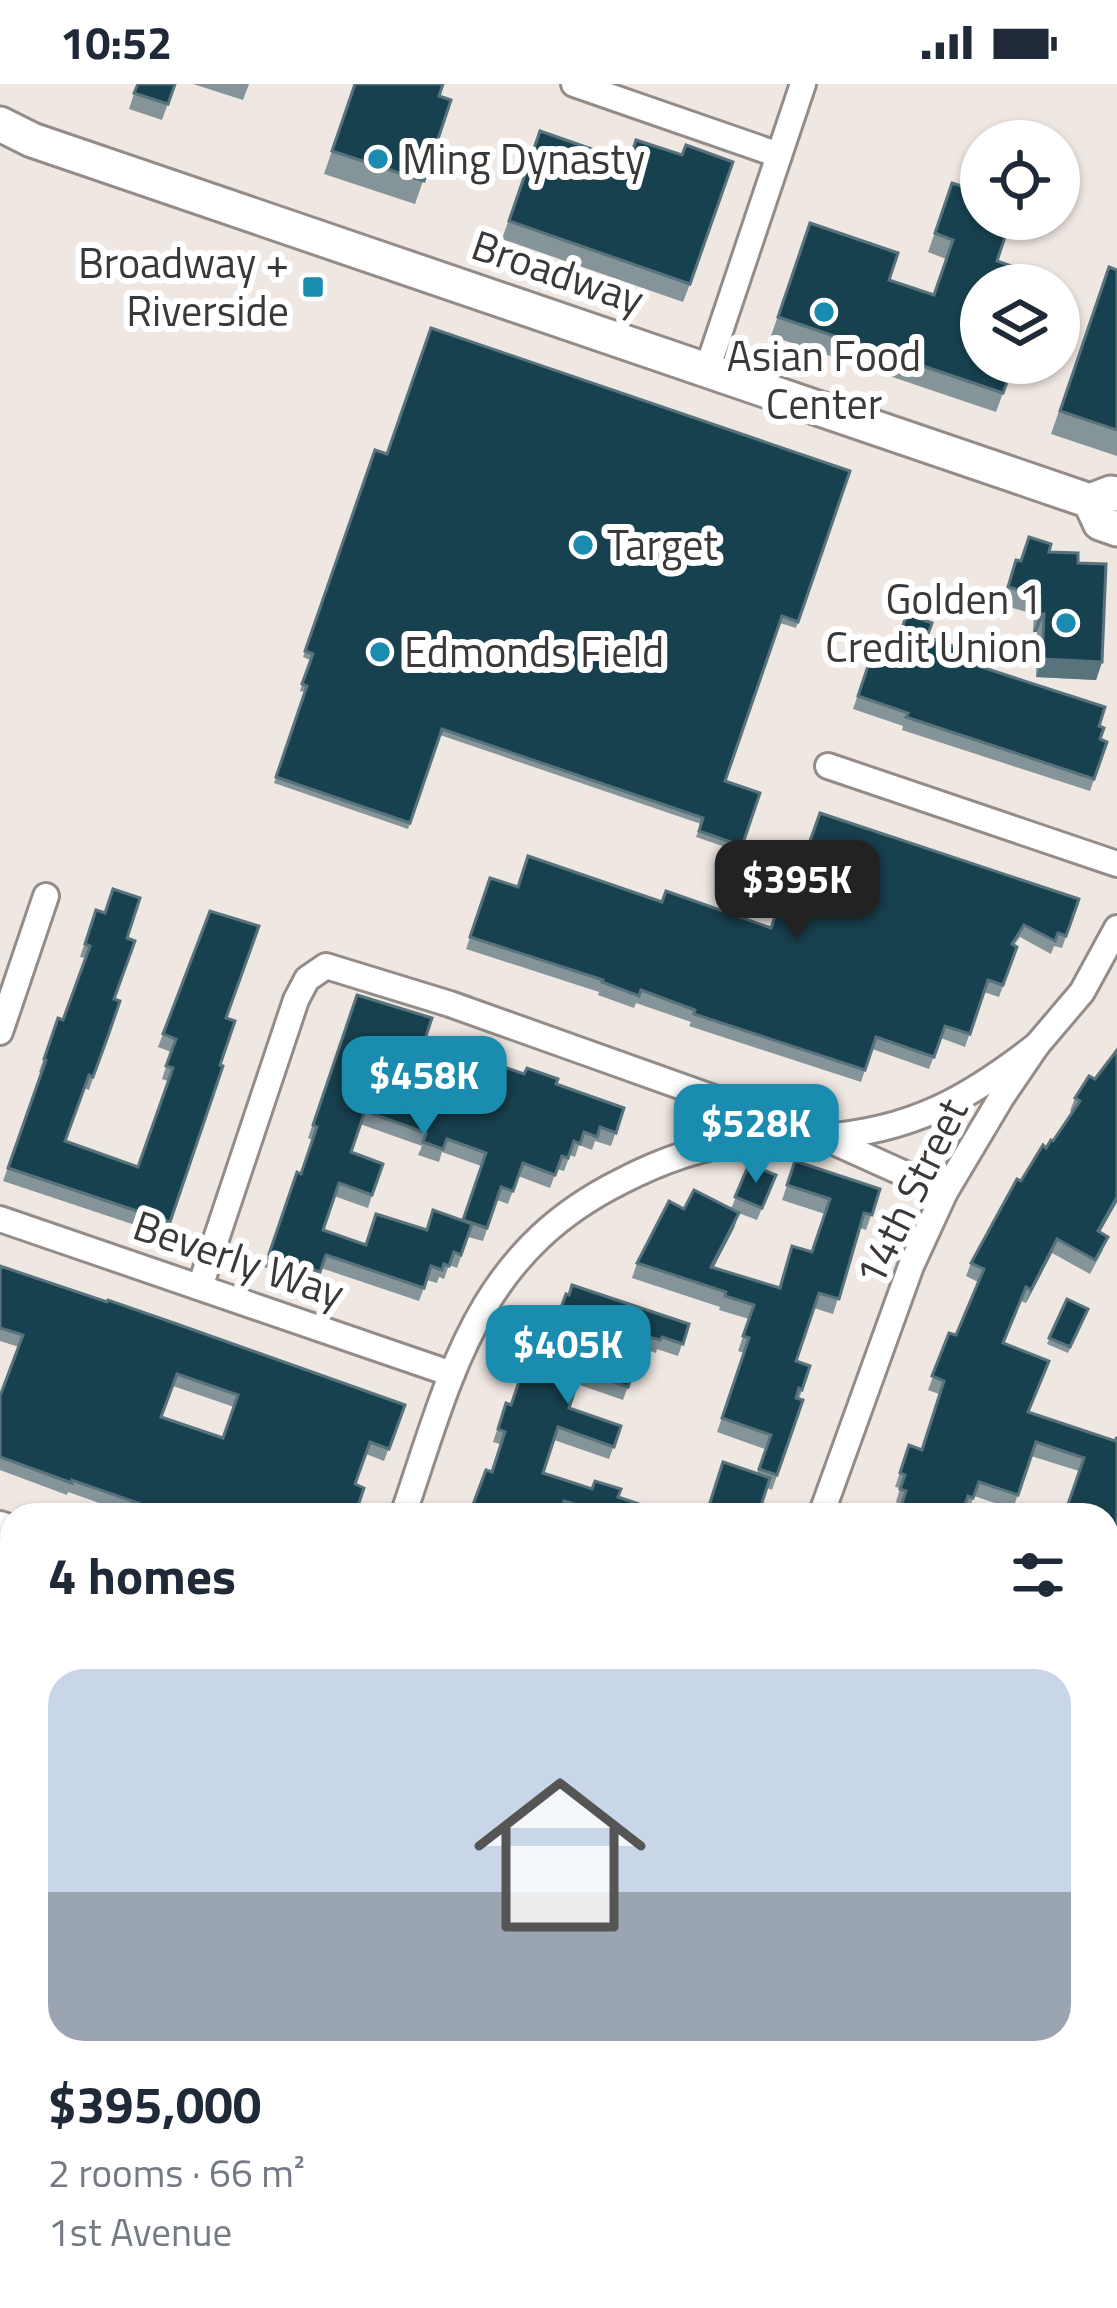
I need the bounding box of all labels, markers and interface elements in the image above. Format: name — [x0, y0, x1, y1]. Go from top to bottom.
text: 10:52 — [60, 8, 172, 76]
map controls — [960, 120, 1080, 384]
button: locate — [960, 120, 1080, 240]
place label: Ming Dynasty — [402, 126, 645, 190]
marker: Ming Dynasty — [365, 146, 391, 172]
street label: Broadway — [464, 212, 653, 330]
place label: Broadway + Riverside — [78, 230, 289, 342]
button: layers — [960, 264, 1080, 384]
marker: Broadway + Riverside — [300, 274, 326, 300]
marker: Asian Food Center — [811, 299, 837, 325]
place label: Asian Food Center — [727, 323, 921, 435]
place label: Target — [607, 512, 718, 576]
marker: Target — [570, 532, 596, 558]
place label: Golden 1 Credit Union — [825, 566, 1042, 678]
marker: Golden 1 Credit Union — [1053, 610, 1079, 636]
place label: Edmonds Field — [404, 619, 664, 683]
marker: Edmonds Field — [367, 639, 393, 665]
pin: $395K — [713, 840, 881, 942]
text: $395K — [742, 849, 852, 908]
pin: $458K — [340, 1036, 508, 1138]
text: $458K — [369, 1045, 479, 1104]
pin: $528K — [672, 1084, 840, 1186]
street label: 14th Street — [837, 1087, 983, 1296]
text: $528K — [701, 1093, 811, 1152]
street label: Beverly Way — [125, 1192, 353, 1324]
pin: $405K — [484, 1305, 652, 1407]
text: $405K — [513, 1314, 623, 1373]
text: 4 homes — [48, 1536, 236, 1614]
icon: filters — [1005, 1542, 1071, 1608]
icon: home — [452, 1747, 668, 1963]
text: $395,000 — [48, 2065, 261, 2143]
text: 2 rooms · 66 m² — [48, 2143, 305, 2202]
text: 1st Avenue — [48, 2202, 232, 2261]

